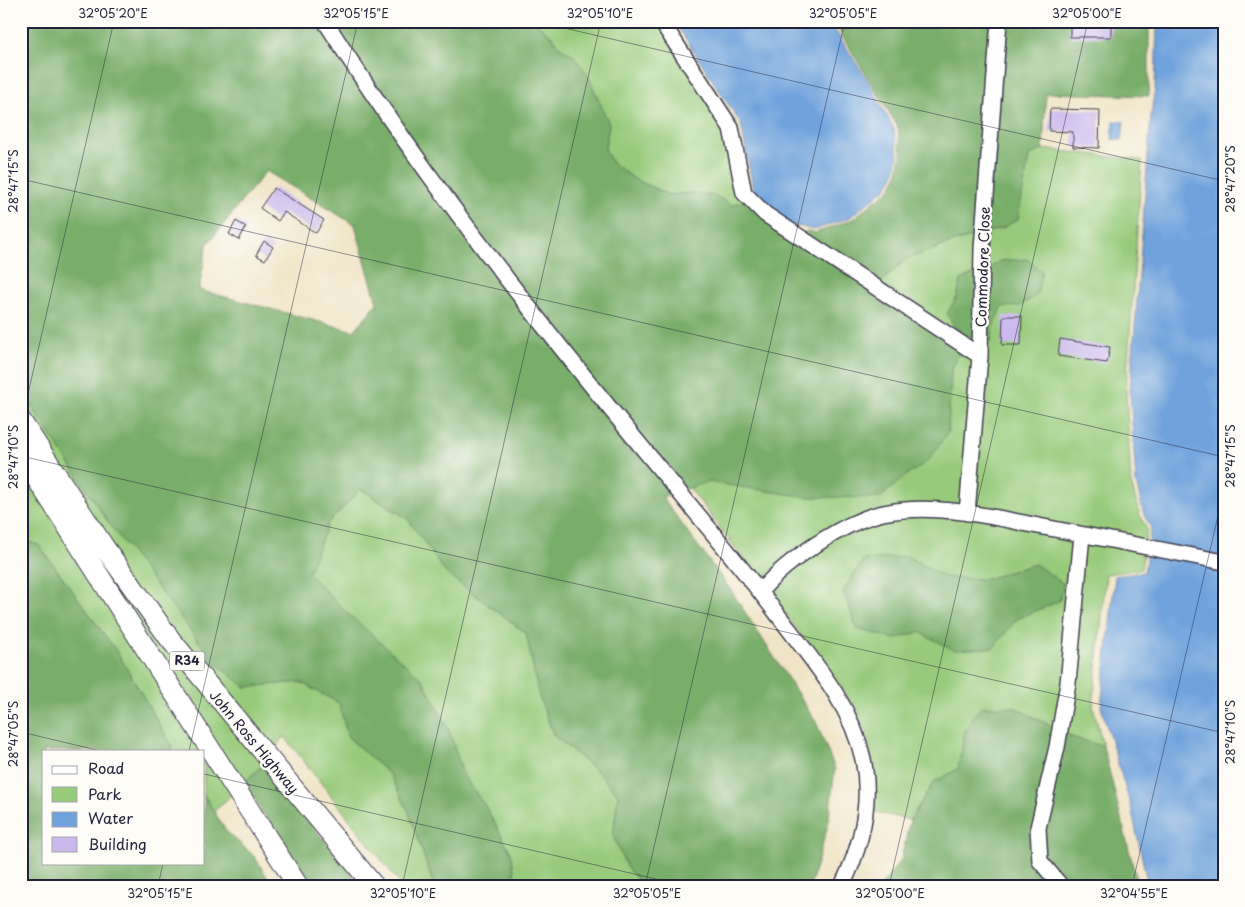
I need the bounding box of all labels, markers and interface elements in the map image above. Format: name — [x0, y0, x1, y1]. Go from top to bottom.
text: 32°05'20"E — [78, 4, 148, 22]
text: 32°05'15"E — [323, 4, 389, 22]
text: 32°05'10"E — [567, 4, 633, 22]
text: 32°05'05"E — [809, 4, 877, 22]
text: 32°05'00"E — [1052, 4, 1122, 22]
text: 28°47'20"S — [1221, 145, 1239, 213]
text: 28°47'15"S — [4, 149, 22, 213]
street label: Commodore Close — [970, 206, 995, 328]
text: 28°47'15"S — [1221, 424, 1239, 488]
text: 28°47'10"S — [4, 425, 22, 489]
road number: R34 — [170, 651, 204, 670]
street label: John Ross Highway — [205, 685, 304, 798]
text: 28°47'10"S — [1221, 700, 1239, 764]
text: 28°47'05"S — [4, 701, 22, 767]
legend — [42, 750, 205, 864]
text: Road — [88, 756, 124, 779]
text: Park — [88, 782, 122, 805]
text: Water — [88, 806, 133, 829]
text: Building — [88, 832, 147, 855]
text: 32°05'15"E — [127, 884, 193, 902]
text: 32°05'10"E — [370, 884, 436, 902]
text: 32°05'05"E — [613, 884, 681, 902]
text: 32°05'00"E — [855, 884, 925, 902]
text: 32°04'55"E — [1100, 884, 1168, 902]

